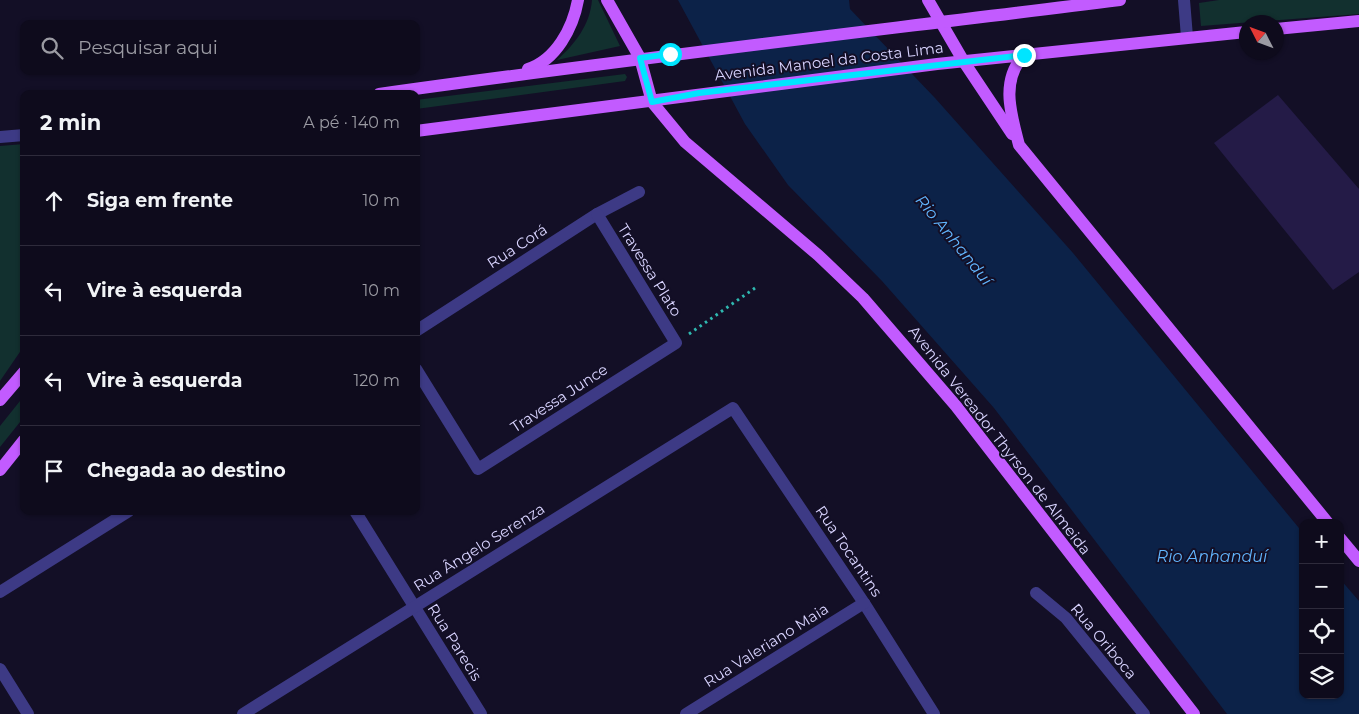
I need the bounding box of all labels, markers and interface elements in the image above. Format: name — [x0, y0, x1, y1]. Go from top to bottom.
north arrow — [1239, 15, 1284, 60]
search box — [20, 20, 420, 75]
icon: search — [38, 34, 66, 62]
text: Pesquisar aqui — [78, 36, 218, 59]
street label: Avenida Manoel da Costa Lima — [714, 38, 944, 84]
route start — [659, 43, 682, 66]
route end — [1013, 44, 1036, 67]
text: 2 min — [40, 110, 101, 135]
text: A pé · 140 m — [303, 113, 400, 132]
icon: ahead — [40, 187, 68, 215]
text: Siga em frente — [87, 189, 233, 212]
text: 10 m — [362, 191, 400, 210]
water label: Rio Anhanduí — [912, 191, 998, 291]
street label: Rua Corá — [483, 220, 551, 272]
street label: Travessa Plato — [614, 220, 686, 320]
icon: left — [40, 277, 68, 305]
text: Vire à esquerda — [87, 279, 242, 302]
text: 10 m — [362, 281, 400, 300]
street label: Avenida Vereador Thyrson de Almeida — [905, 322, 1095, 558]
street label: Travessa Junce — [507, 360, 611, 436]
icon: left — [40, 367, 68, 395]
text: Vire à esquerda — [87, 369, 242, 392]
text: 120 m — [353, 371, 400, 390]
icon: arrive — [40, 457, 68, 485]
text: Chegada ao destino — [87, 459, 286, 482]
street label: Rua Ângelo Serenza — [410, 499, 548, 595]
street label: Rua Tocantins — [812, 502, 886, 600]
map controls — [1299, 519, 1344, 699]
button: + — [1299, 519, 1344, 564]
water label: Rio Anhanduí — [1157, 547, 1270, 566]
button: − — [1299, 564, 1344, 609]
street label: Rua Valeriano Maia — [700, 599, 832, 691]
street label: Rua Oriboca — [1067, 599, 1141, 683]
street label: Rua Parecis — [424, 600, 486, 684]
button: locate — [1299, 609, 1344, 654]
button: layers — [1299, 654, 1344, 699]

